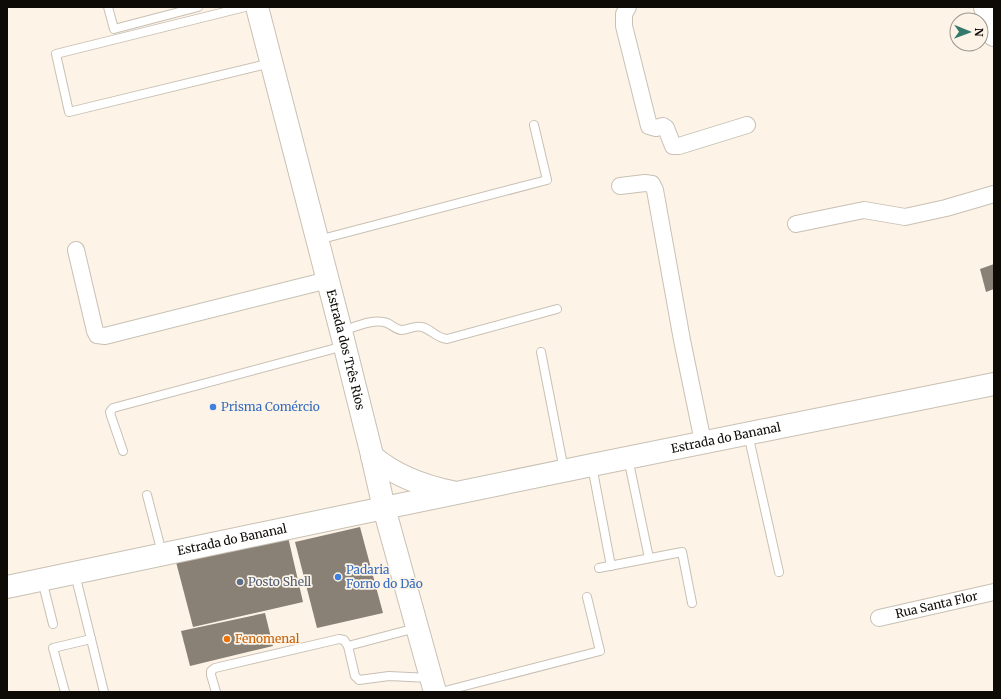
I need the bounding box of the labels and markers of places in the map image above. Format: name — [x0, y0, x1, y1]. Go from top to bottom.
place label: Prisma Comércio — [221, 399, 320, 414]
marker: Prisma Comércio — [208, 402, 218, 412]
place label: Padaria Forno do Dão — [346, 562, 423, 591]
marker: Padaria Forno do Dão — [333, 572, 343, 582]
place label: Posto Shell — [248, 574, 312, 589]
marker: Posto Shell — [235, 577, 245, 587]
place label: Fenomenal — [235, 631, 300, 646]
marker: Fenomenal — [222, 634, 232, 644]

